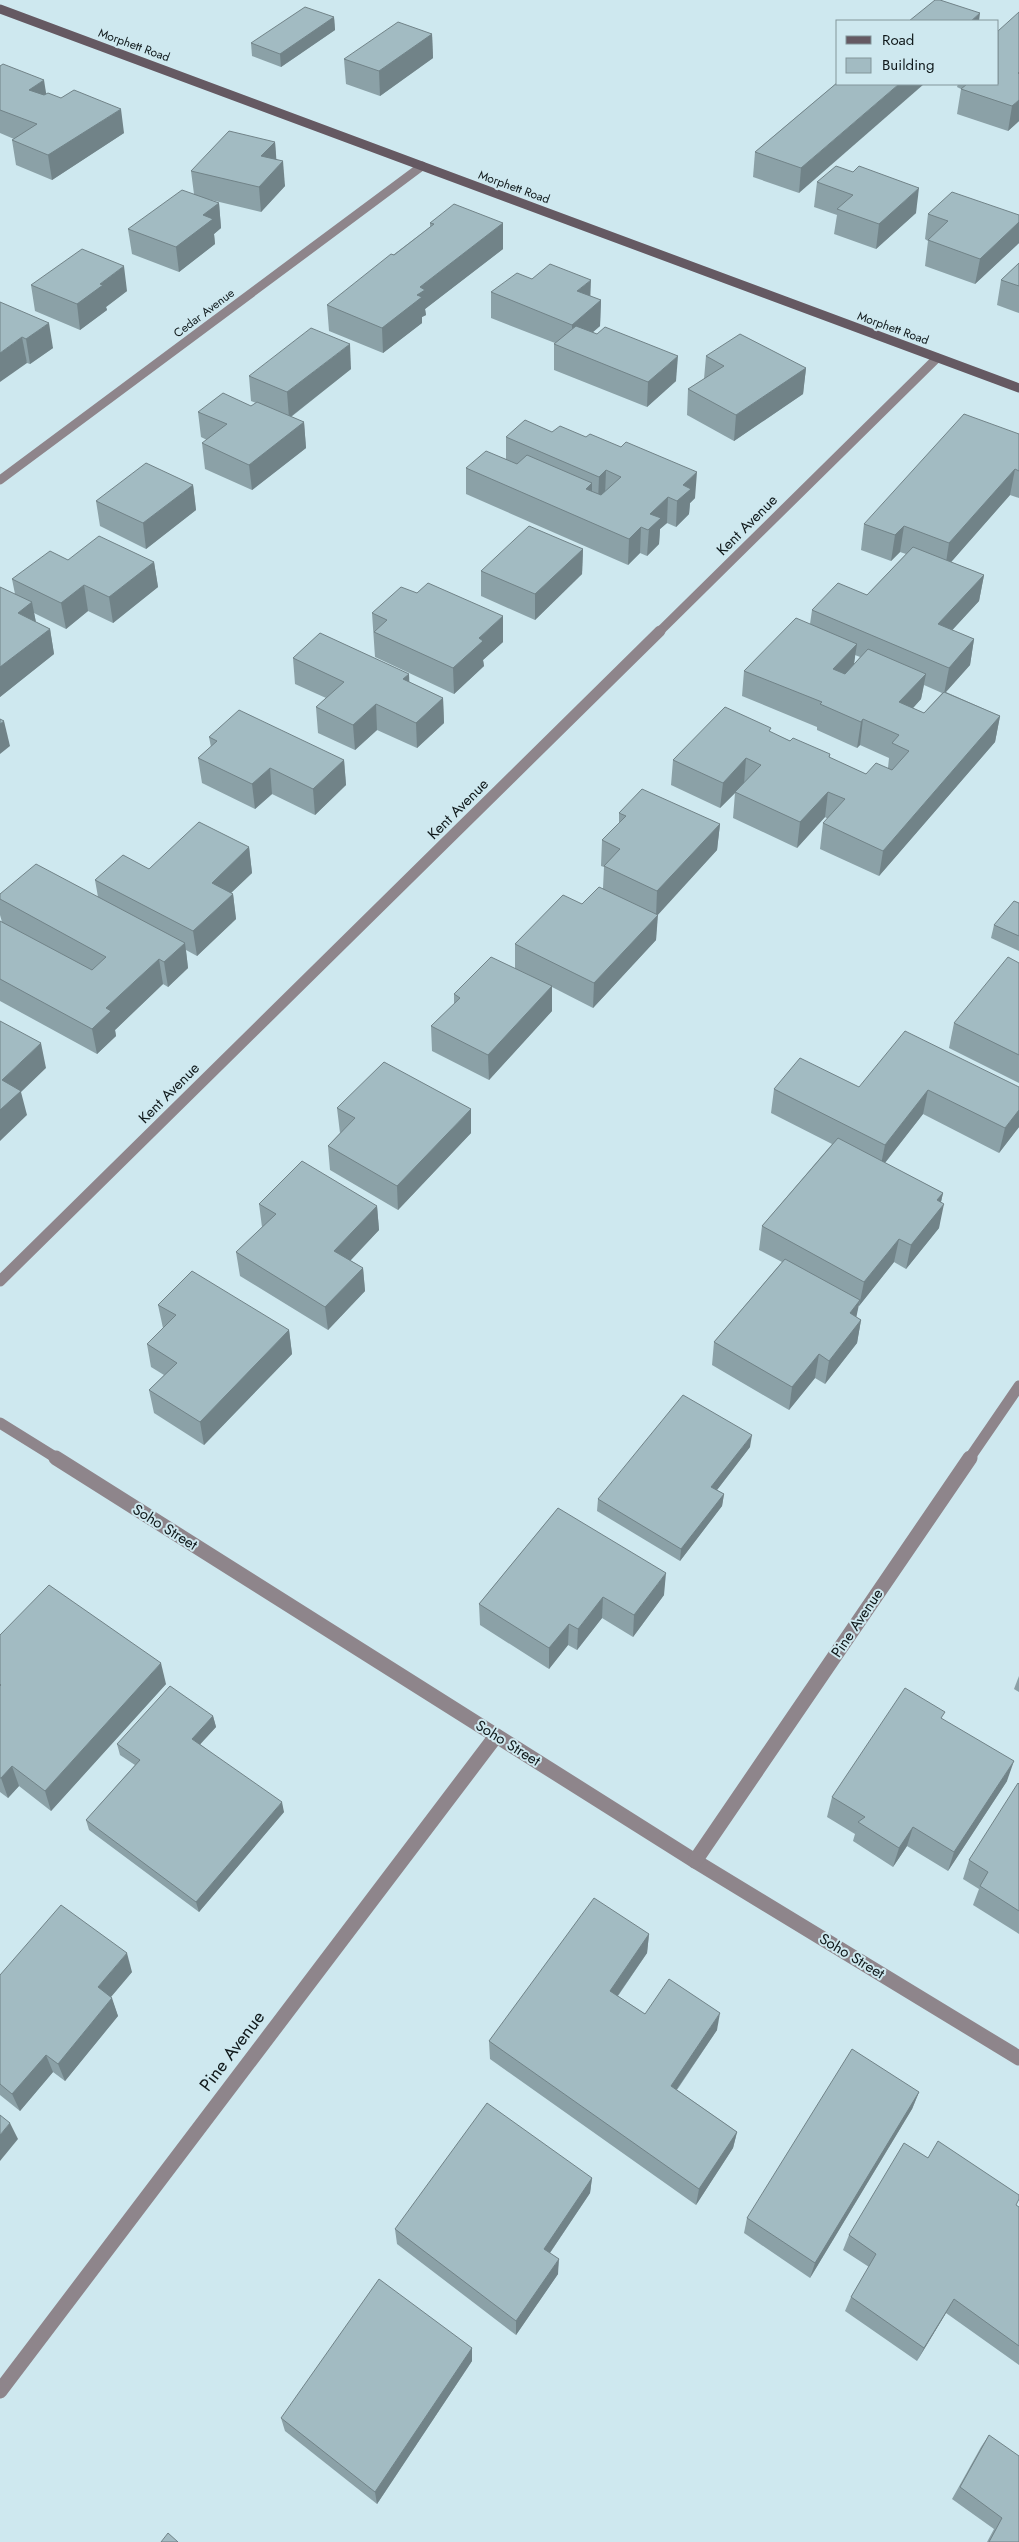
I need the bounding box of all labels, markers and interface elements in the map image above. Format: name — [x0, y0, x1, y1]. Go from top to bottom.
legend — [836, 20, 999, 85]
street label: Morphett Road — [96, 24, 172, 66]
text: Road — [882, 29, 914, 51]
text: Building — [882, 54, 934, 76]
street label: Morphett Road — [476, 166, 552, 208]
street label: Cedar Avenue — [170, 284, 238, 342]
street label: Morphett Road — [855, 307, 931, 349]
street label: Kent Avenue — [711, 489, 783, 561]
street label: Kent Avenue — [422, 773, 494, 845]
street label: Kent Avenue — [133, 1057, 205, 1129]
street label: Soho Street — [128, 1498, 202, 1556]
street label: Pine Avenue — [826, 1584, 888, 1662]
street label: Soho Street — [471, 1714, 545, 1772]
street label: Soho Street — [815, 1928, 889, 1984]
street label: Pine Avenue — [193, 2005, 271, 2097]

